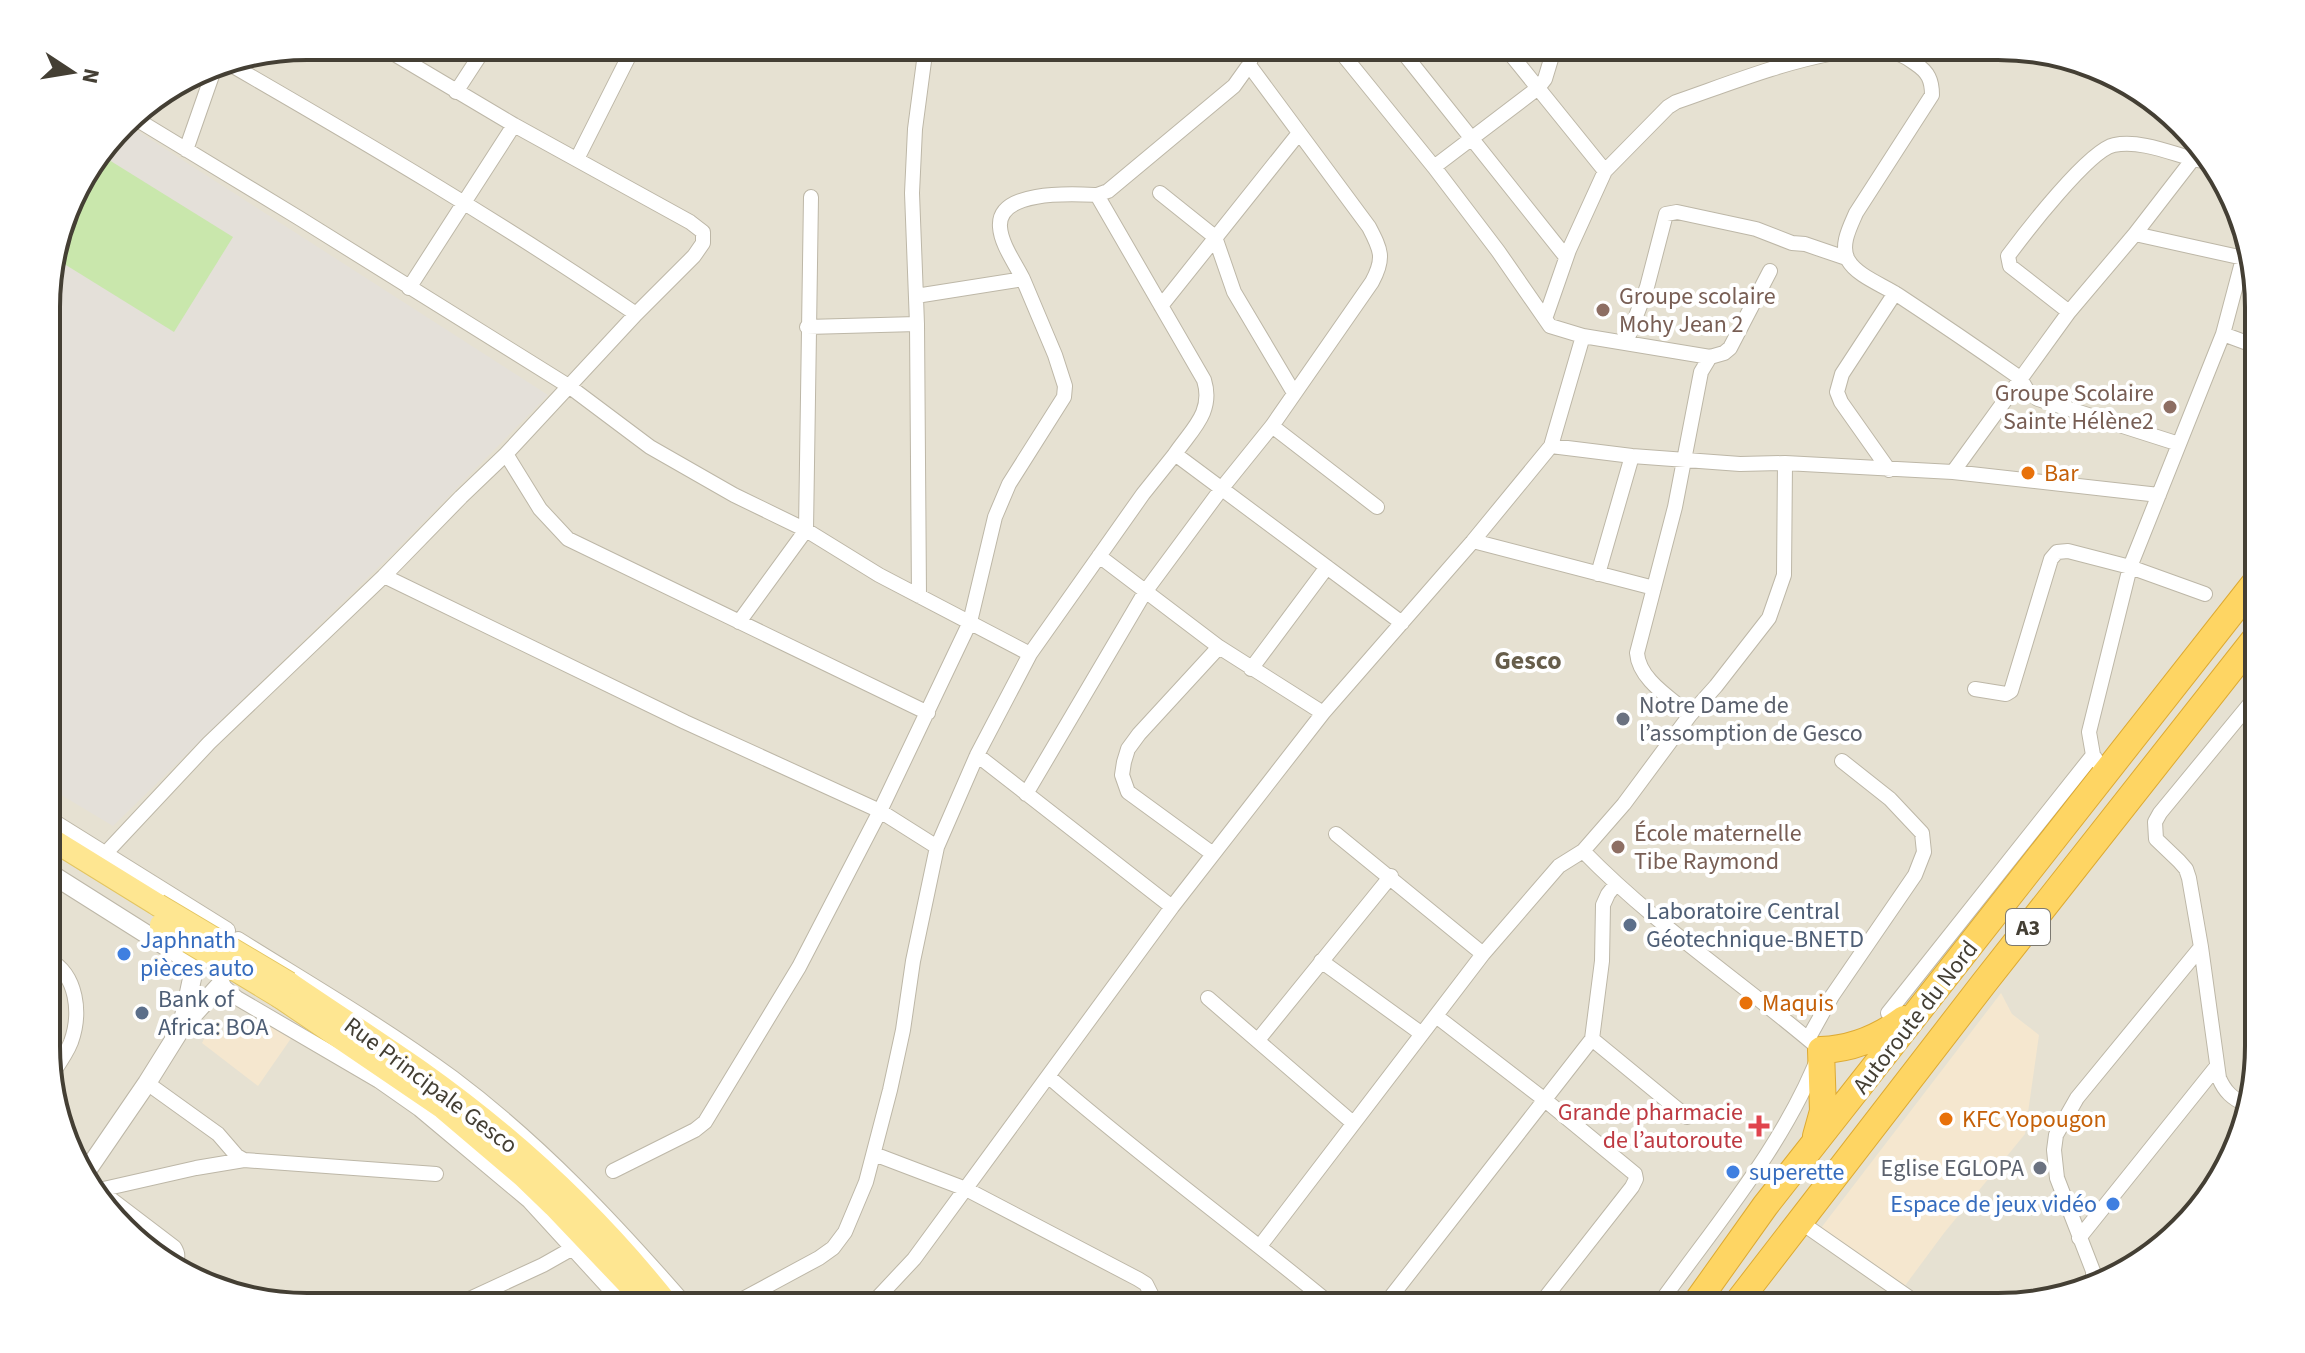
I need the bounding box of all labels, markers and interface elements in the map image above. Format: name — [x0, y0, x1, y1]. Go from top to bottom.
north arrow — [32, 32, 112, 112]
text: N — [73, 65, 108, 86]
place label: Groupe scolaire Mohy Jean 2 — [1619, 279, 1776, 342]
marker: Groupe scolaire Mohy Jean 2 — [1594, 301, 1612, 319]
place label: Groupe Scolaire Sainte Hélène2 — [1995, 376, 2154, 439]
marker: Groupe Scolaire Sainte Hélène2 — [2161, 398, 2179, 416]
place label: Bar — [2044, 456, 2079, 491]
marker: Bar — [2019, 464, 2037, 482]
district label: Gesco — [1494, 642, 1562, 679]
place label: Notre Dame de l’assomption de Gesco — [1639, 688, 1863, 751]
marker: Notre Dame de l’assomption de Gesco — [1614, 710, 1632, 728]
place label: École maternelle Tibe Raymond — [1634, 816, 1802, 879]
marker: École maternelle Tibe Raymond — [1609, 838, 1627, 856]
place label: Laboratoire Central Géotechnique-BNETD — [1646, 894, 1864, 957]
road number: A3 — [2006, 909, 2050, 945]
marker: Laboratoire Central Géotechnique-BNETD — [1621, 916, 1639, 934]
place label: Japhnath pièces auto — [140, 923, 254, 986]
street label: Autoroute du Nord — [1844, 933, 1987, 1102]
marker: Japhnath pièces auto — [115, 945, 133, 963]
place label: Bank of Africa: BOA — [158, 982, 268, 1045]
place label: Maquis — [1762, 986, 1834, 1021]
marker: Maquis — [1737, 994, 1755, 1012]
marker: Bank of Africa: BOA — [133, 1004, 151, 1022]
street label: Rue Principale Gesco — [337, 1008, 525, 1162]
place label: Grande pharmacie de l’autoroute — [1558, 1095, 1743, 1158]
place label: KFC Yopougon — [1962, 1102, 2107, 1137]
marker: KFC Yopougon — [1937, 1110, 1955, 1128]
marker: Grande pharmacie de l’autoroute — [1750, 1117, 1768, 1135]
place label: Eglise EGLOPA — [1881, 1151, 2024, 1186]
place label: superette — [1749, 1155, 1844, 1190]
marker: Eglise EGLOPA — [2031, 1159, 2049, 1177]
marker: superette — [1724, 1163, 1742, 1181]
place label: Espace de jeux vidéo — [1890, 1187, 2097, 1222]
marker: Espace de jeux vidéo — [2104, 1195, 2122, 1213]

